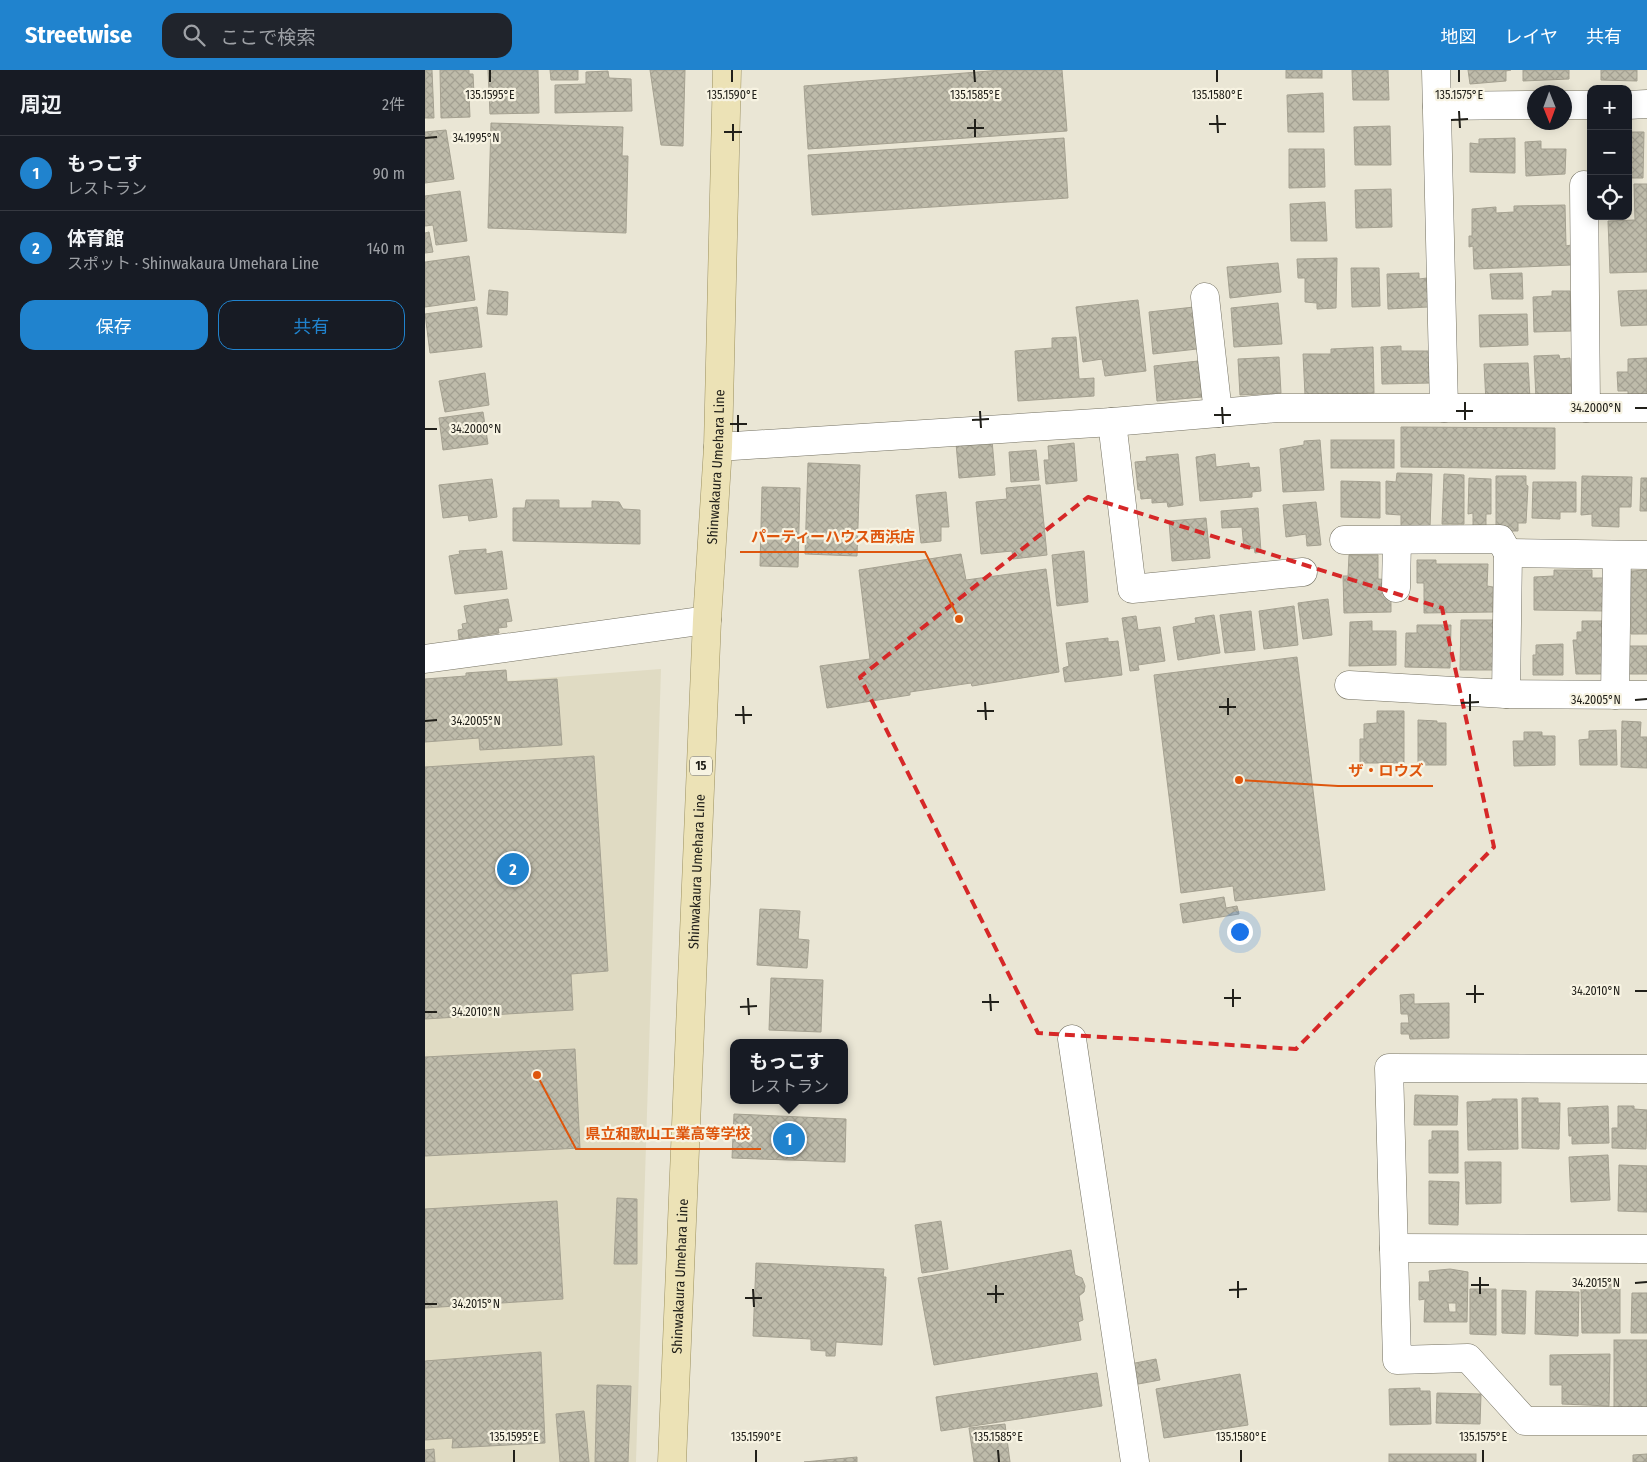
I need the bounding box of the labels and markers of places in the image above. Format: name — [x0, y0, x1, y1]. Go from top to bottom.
callout: パーティーハウス西浜店 — [740, 522, 925, 552]
callout: ザ・ロウズ — [1338, 756, 1433, 786]
pin: 2 — [497, 850, 529, 888]
callout: 県立和歌山工業高等学校 — [576, 1119, 761, 1149]
pin: 1 — [773, 1120, 805, 1158]

